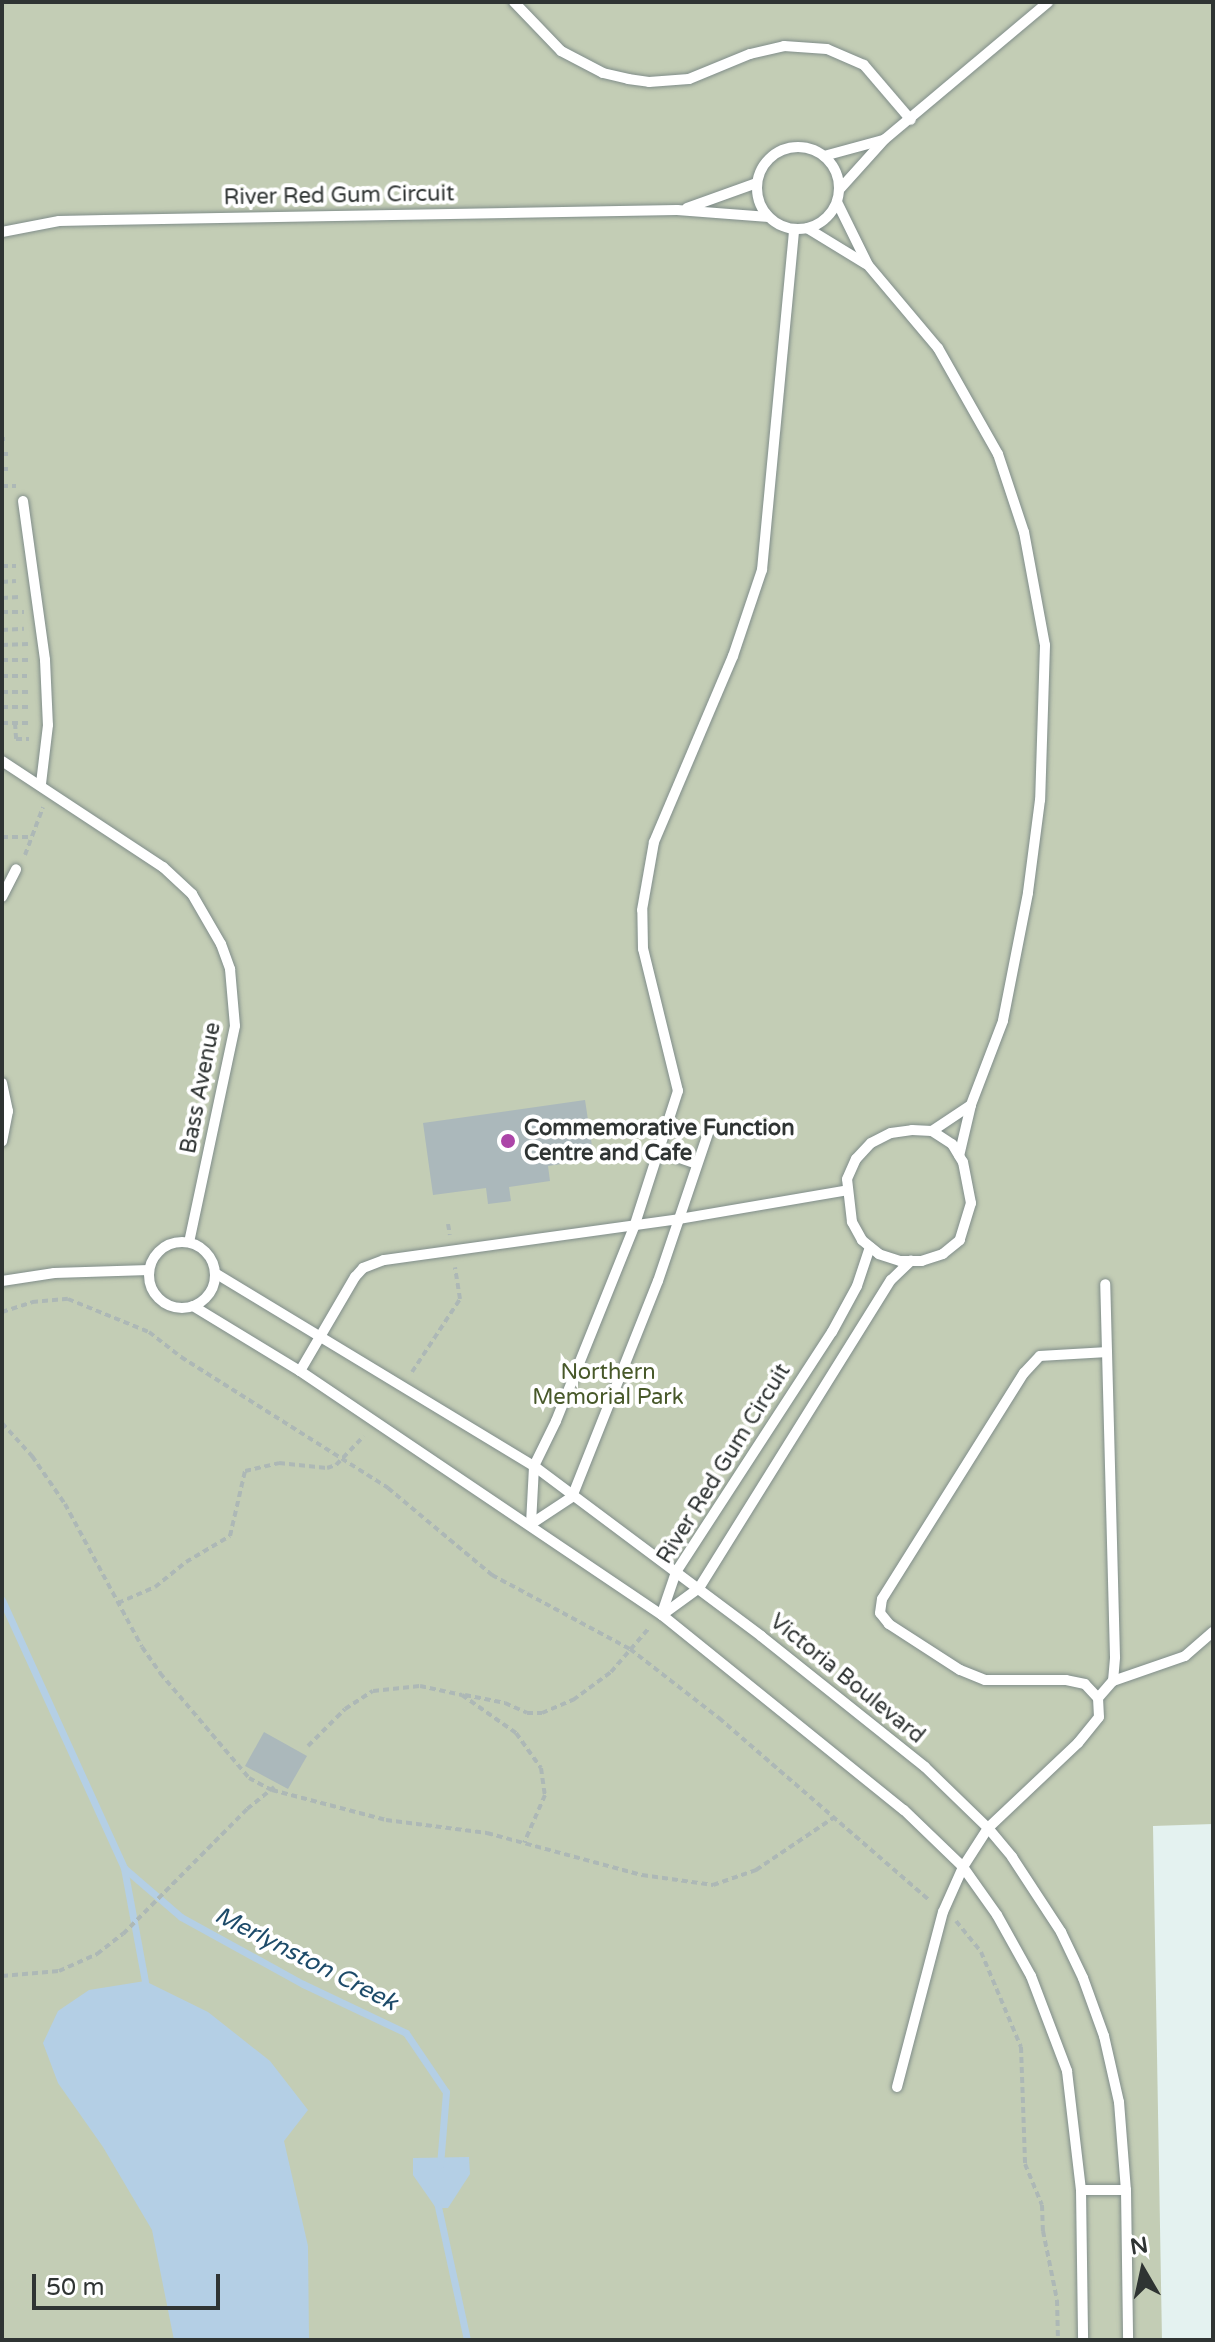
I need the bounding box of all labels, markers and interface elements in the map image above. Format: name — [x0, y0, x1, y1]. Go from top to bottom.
street label: River Red Gum Circuit — [223, 181, 455, 211]
street label: Bass Avenue — [175, 1020, 227, 1156]
place label: Commemorative Function Centre and Cafe — [524, 1115, 795, 1166]
marker: Commemorative Function Centre and Cafe — [499, 1132, 517, 1150]
park label: Northern Memorial Park — [532, 1359, 684, 1410]
street label: River Red Gum Circuit — [652, 1359, 796, 1569]
street label: Victoria Boulevard — [764, 1608, 930, 1750]
water label: Merlynston Creek — [210, 1901, 402, 2017]
north arrow — [1103, 2230, 1183, 2310]
text: N — [1128, 2232, 1150, 2261]
scale bar — [36, 2258, 224, 2308]
text: 50 m — [46, 2273, 104, 2302]

